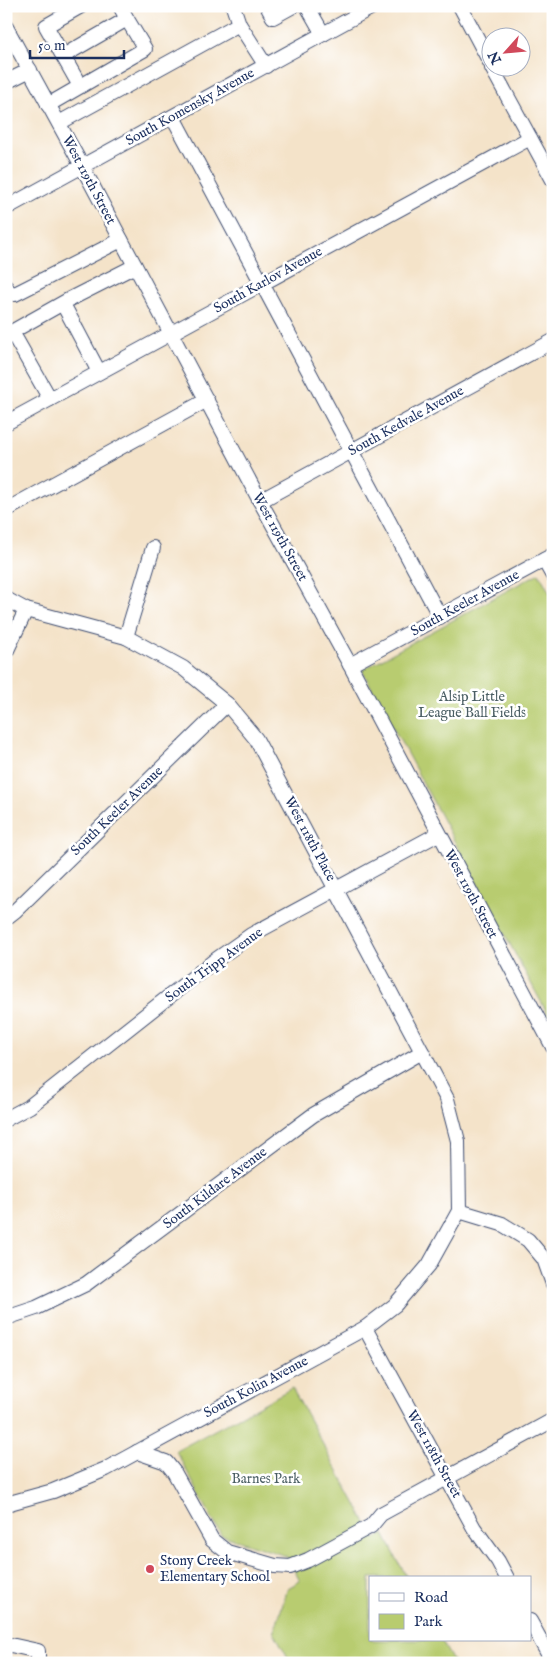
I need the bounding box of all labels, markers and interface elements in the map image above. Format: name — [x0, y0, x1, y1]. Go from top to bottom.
scale bar — [30, 28, 124, 60]
north arrow — [482, 28, 532, 78]
text: 50 m — [38, 36, 66, 55]
text: N — [485, 48, 507, 68]
street label: South Komensky Avenue — [122, 64, 258, 150]
street label: West 119th Street — [58, 132, 120, 228]
street label: South Karlov Avenue — [210, 242, 326, 317]
street label: South Kedvale Avenue — [345, 381, 467, 460]
street label: West 119th Street — [248, 490, 312, 585]
street label: South Keeler Avenue — [408, 565, 523, 640]
park label: Alsip Little League Ball Fields — [418, 688, 526, 722]
street label: South Keeler Avenue — [67, 762, 167, 860]
street label: West 118th Place — [280, 793, 340, 885]
street label: West 119th Street — [440, 846, 502, 942]
street label: South Tripp Avenue — [162, 923, 267, 1006]
street label: South Kildare Avenue — [159, 1143, 271, 1233]
street label: South Kolin Avenue — [201, 1352, 312, 1422]
street label: West 118th Street — [402, 1407, 466, 1501]
park label: Barnes Park — [232, 1470, 301, 1488]
place label: Stony Creek Elementary School — [160, 1552, 270, 1586]
marker: Stony Creek Elementary School — [144, 1563, 156, 1575]
legend — [369, 1576, 532, 1642]
text: Road — [414, 1588, 449, 1607]
text: Park — [414, 1612, 444, 1631]

